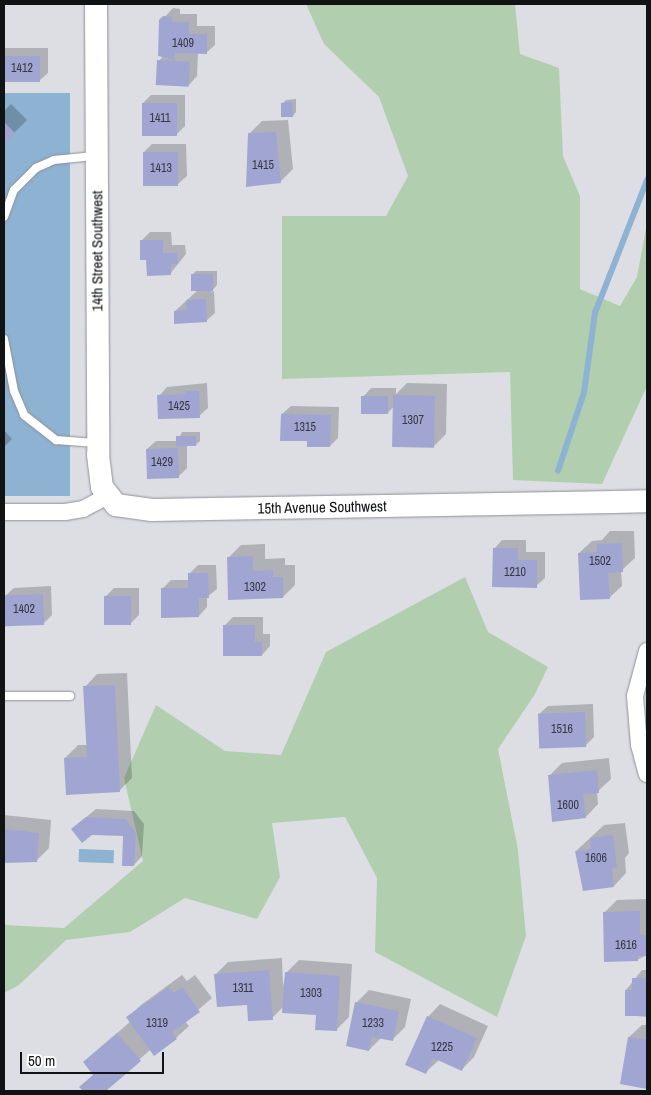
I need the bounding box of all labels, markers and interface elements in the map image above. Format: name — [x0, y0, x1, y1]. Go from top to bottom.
house number: 1409 — [172, 37, 194, 51]
house number: 1412 — [11, 62, 33, 76]
house number: 1411 — [149, 112, 171, 126]
house number: 1415 — [252, 159, 274, 173]
house number: 1413 — [150, 162, 172, 176]
street label: 14th Street Southwest — [88, 190, 106, 312]
house number: 1425 — [168, 400, 190, 414]
house number: 1307 — [402, 414, 424, 428]
house number: 1315 — [294, 421, 316, 435]
house number: 1429 — [151, 456, 173, 470]
street label: 15th Avenue Southwest — [257, 497, 387, 517]
house number: 1502 — [589, 555, 611, 569]
house number: 1210 — [504, 566, 526, 580]
house number: 1302 — [244, 581, 266, 595]
house number: 1402 — [13, 603, 35, 617]
house number: 1516 — [551, 723, 573, 737]
house number: 1600 — [557, 799, 579, 813]
house number: 1606 — [585, 852, 607, 866]
house number: 1616 — [615, 939, 637, 953]
house number: 1311 — [232, 982, 254, 996]
house number: 1303 — [300, 987, 322, 1001]
house number: 1319 — [146, 1017, 168, 1031]
house number: 1233 — [362, 1017, 384, 1031]
house number: 1225 — [431, 1041, 453, 1055]
scale bar — [22, 1042, 166, 1074]
text: 50 m — [28, 1050, 55, 1071]

